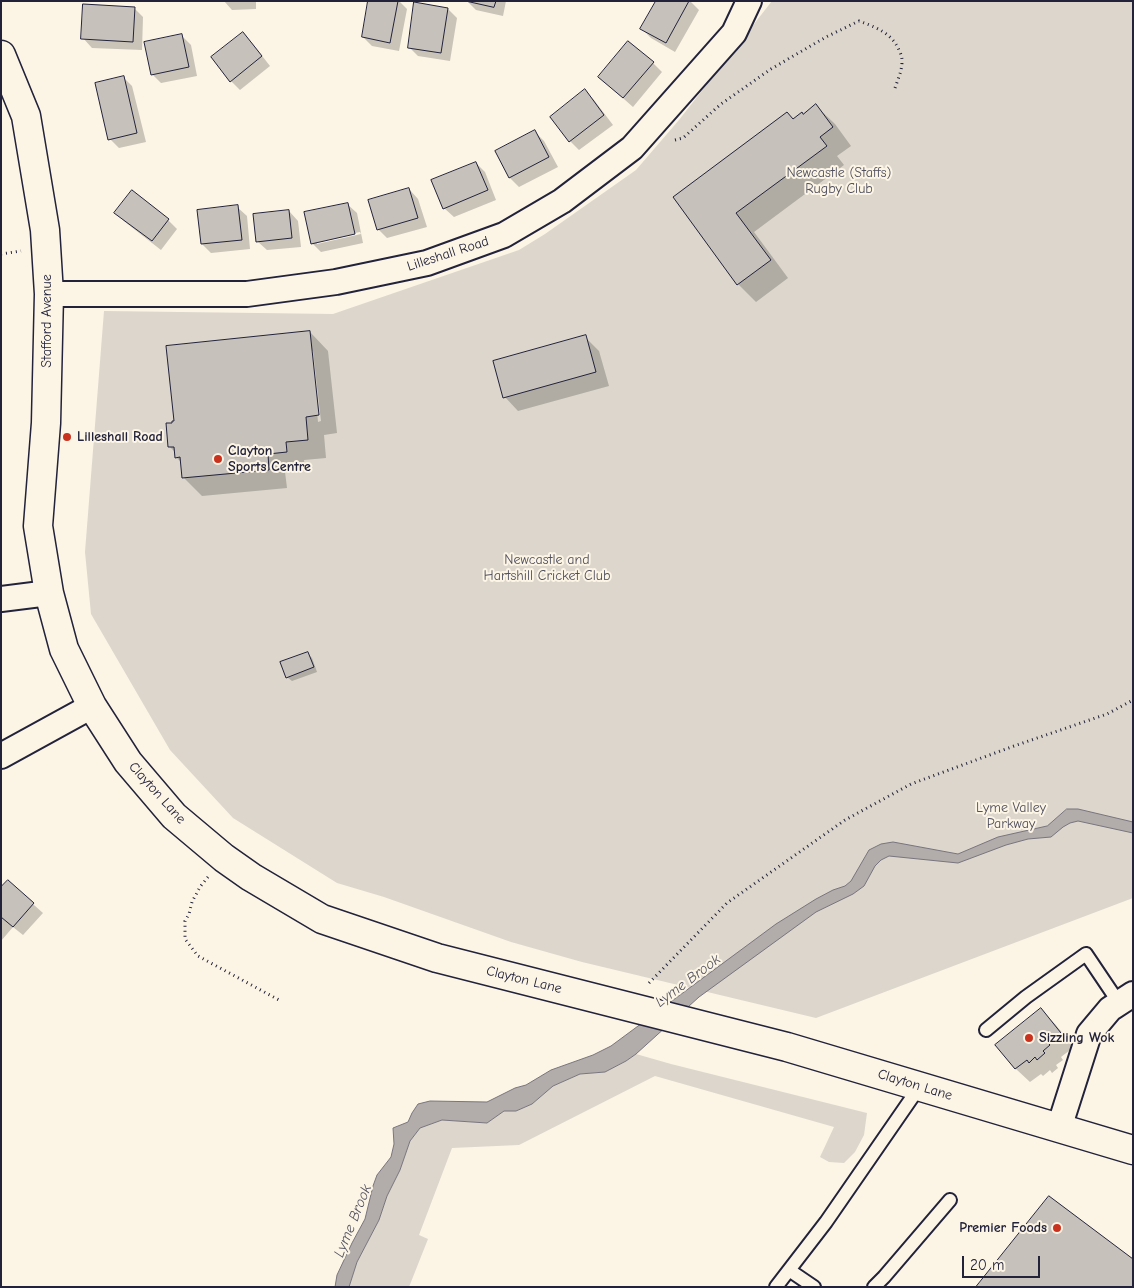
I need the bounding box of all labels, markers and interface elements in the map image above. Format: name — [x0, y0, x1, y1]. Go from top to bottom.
park label: Newcastle (Staffs) Rugby Club — [787, 165, 891, 198]
street label: Lilleshall Road — [405, 233, 491, 275]
street label: Stafford Avenue — [39, 274, 55, 368]
place label: Lilleshall Road — [77, 429, 163, 445]
marker: Lilleshall Road — [61, 431, 73, 443]
place label: Clayton Sports Centre — [228, 443, 311, 476]
marker: Clayton Sports Centre — [212, 453, 224, 465]
park label: Newcastle and Hartshill Cricket Club — [484, 552, 610, 584]
street label: Clayton Lane — [125, 759, 189, 827]
park label: Lyme Valley Parkway — [976, 800, 1046, 832]
water label: Lyme Brook — [652, 951, 724, 1011]
street label: Clayton Lane — [484, 962, 564, 998]
place label: Sizzling Wok — [1039, 1030, 1114, 1046]
marker: Sizzling Wok — [1023, 1032, 1035, 1044]
street label: Clayton Lane — [876, 1066, 954, 1104]
water label: Lyme Brook — [330, 1182, 376, 1260]
place label: Premier Foods — [959, 1220, 1047, 1236]
marker: Premier Foods — [1051, 1222, 1063, 1234]
scale bar — [964, 1246, 1042, 1278]
text: 20 m — [970, 1256, 1004, 1274]

